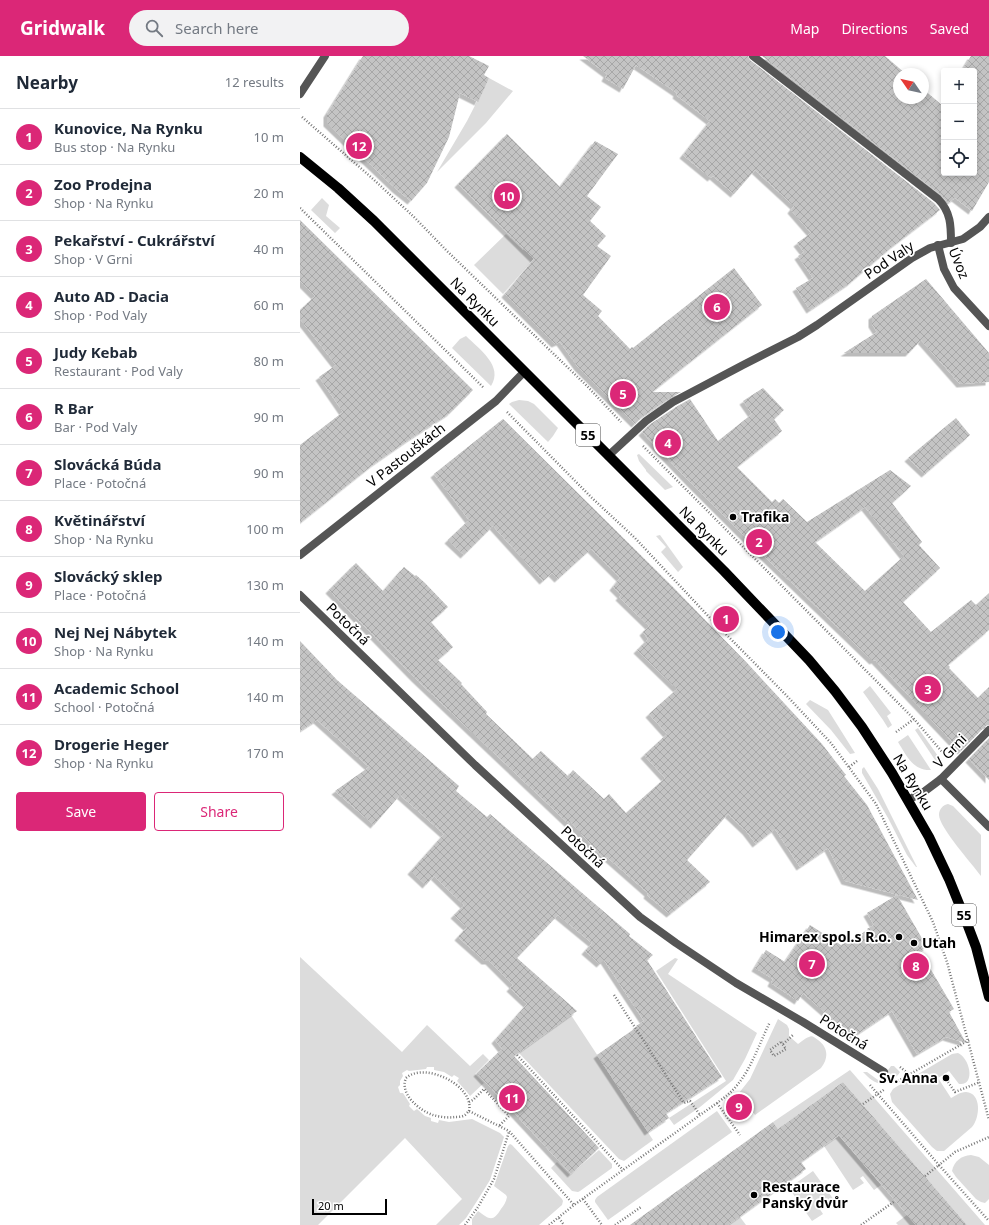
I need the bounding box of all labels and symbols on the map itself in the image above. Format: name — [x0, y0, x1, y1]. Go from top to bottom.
north arrow — [893, 68, 929, 104]
pin: 12 — [346, 131, 372, 161]
pin: 10 — [494, 181, 520, 211]
street label: Pod Valy — [860, 236, 918, 283]
street label: Úvoz — [945, 244, 974, 282]
street label: Na Rynku — [446, 273, 504, 331]
pin: 6 — [704, 292, 730, 322]
pin: 5 — [610, 379, 636, 409]
street label: V Pastouškách — [363, 418, 449, 491]
road number: 55 — [576, 424, 600, 446]
pin: 4 — [655, 428, 681, 458]
street label: Na Rynku — [675, 502, 733, 560]
place label: Trafika — [741, 507, 789, 526]
marker: Trafika — [728, 512, 738, 522]
pin: 2 — [746, 527, 772, 557]
street label: Potočná — [322, 598, 374, 649]
pin: 1 — [713, 604, 739, 634]
your location — [768, 622, 788, 642]
pin: 3 — [915, 674, 941, 704]
street label: V Grni — [929, 730, 970, 772]
street label: Na Rynku — [889, 750, 938, 814]
street label: Potočná — [557, 821, 609, 872]
road number: 55 — [952, 904, 976, 926]
place label: Himarex spol.s R.o. — [759, 927, 891, 946]
marker: Himarex spol.s R.o. — [894, 932, 904, 942]
place label: Utah — [922, 933, 956, 952]
marker: Utah — [909, 938, 919, 948]
pin: 7 — [799, 949, 825, 979]
pin: 8 — [903, 951, 929, 981]
street label: Potočná — [816, 1009, 872, 1054]
place label: Sv. Anna — [879, 1068, 938, 1087]
marker: Sv. Anna — [941, 1073, 951, 1083]
pin: 11 — [499, 1083, 525, 1113]
pin: 9 — [726, 1092, 752, 1122]
place label: Restaurace Panský dvůr — [762, 1177, 848, 1212]
marker: Restaurace Panský dvůr — [749, 1190, 759, 1200]
scale bar — [312, 1197, 387, 1216]

